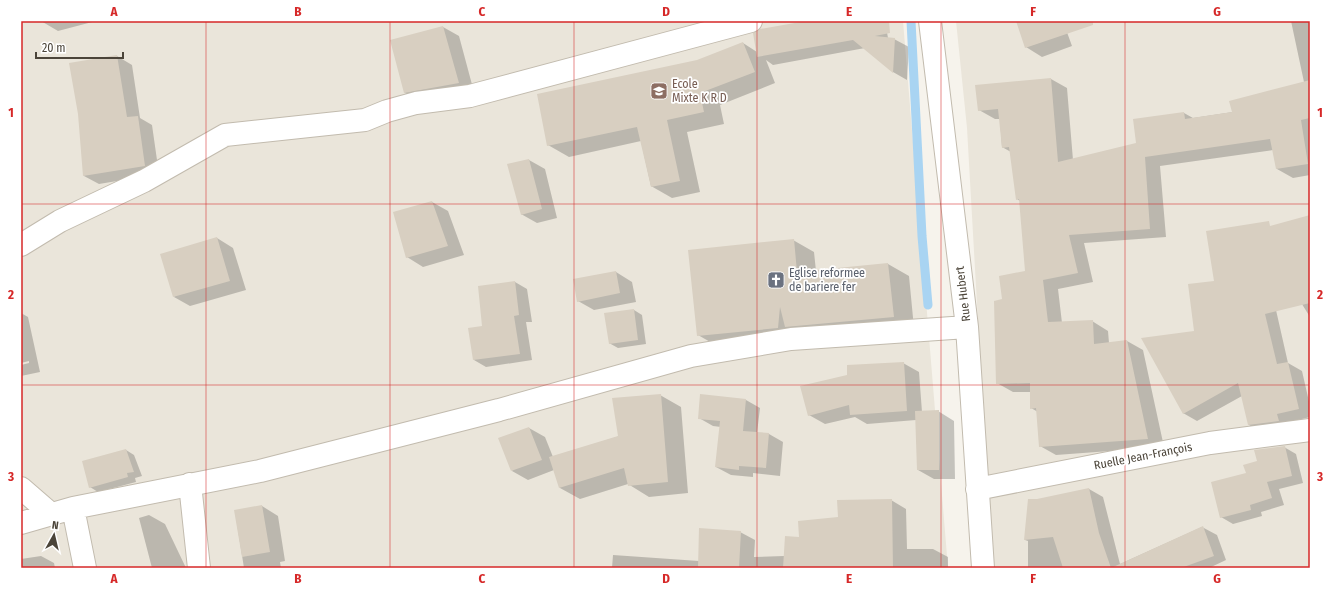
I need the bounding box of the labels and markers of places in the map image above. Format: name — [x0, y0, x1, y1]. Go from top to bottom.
place label: Ecole Mixte K R D — [672, 77, 727, 105]
school or university icon: Ecole Mixte K R D — [649, 81, 669, 101]
place label: Eglise reformee de bariere fer — [789, 266, 865, 294]
church icon: Eglise reformee de bariere fer — [766, 270, 786, 290]

